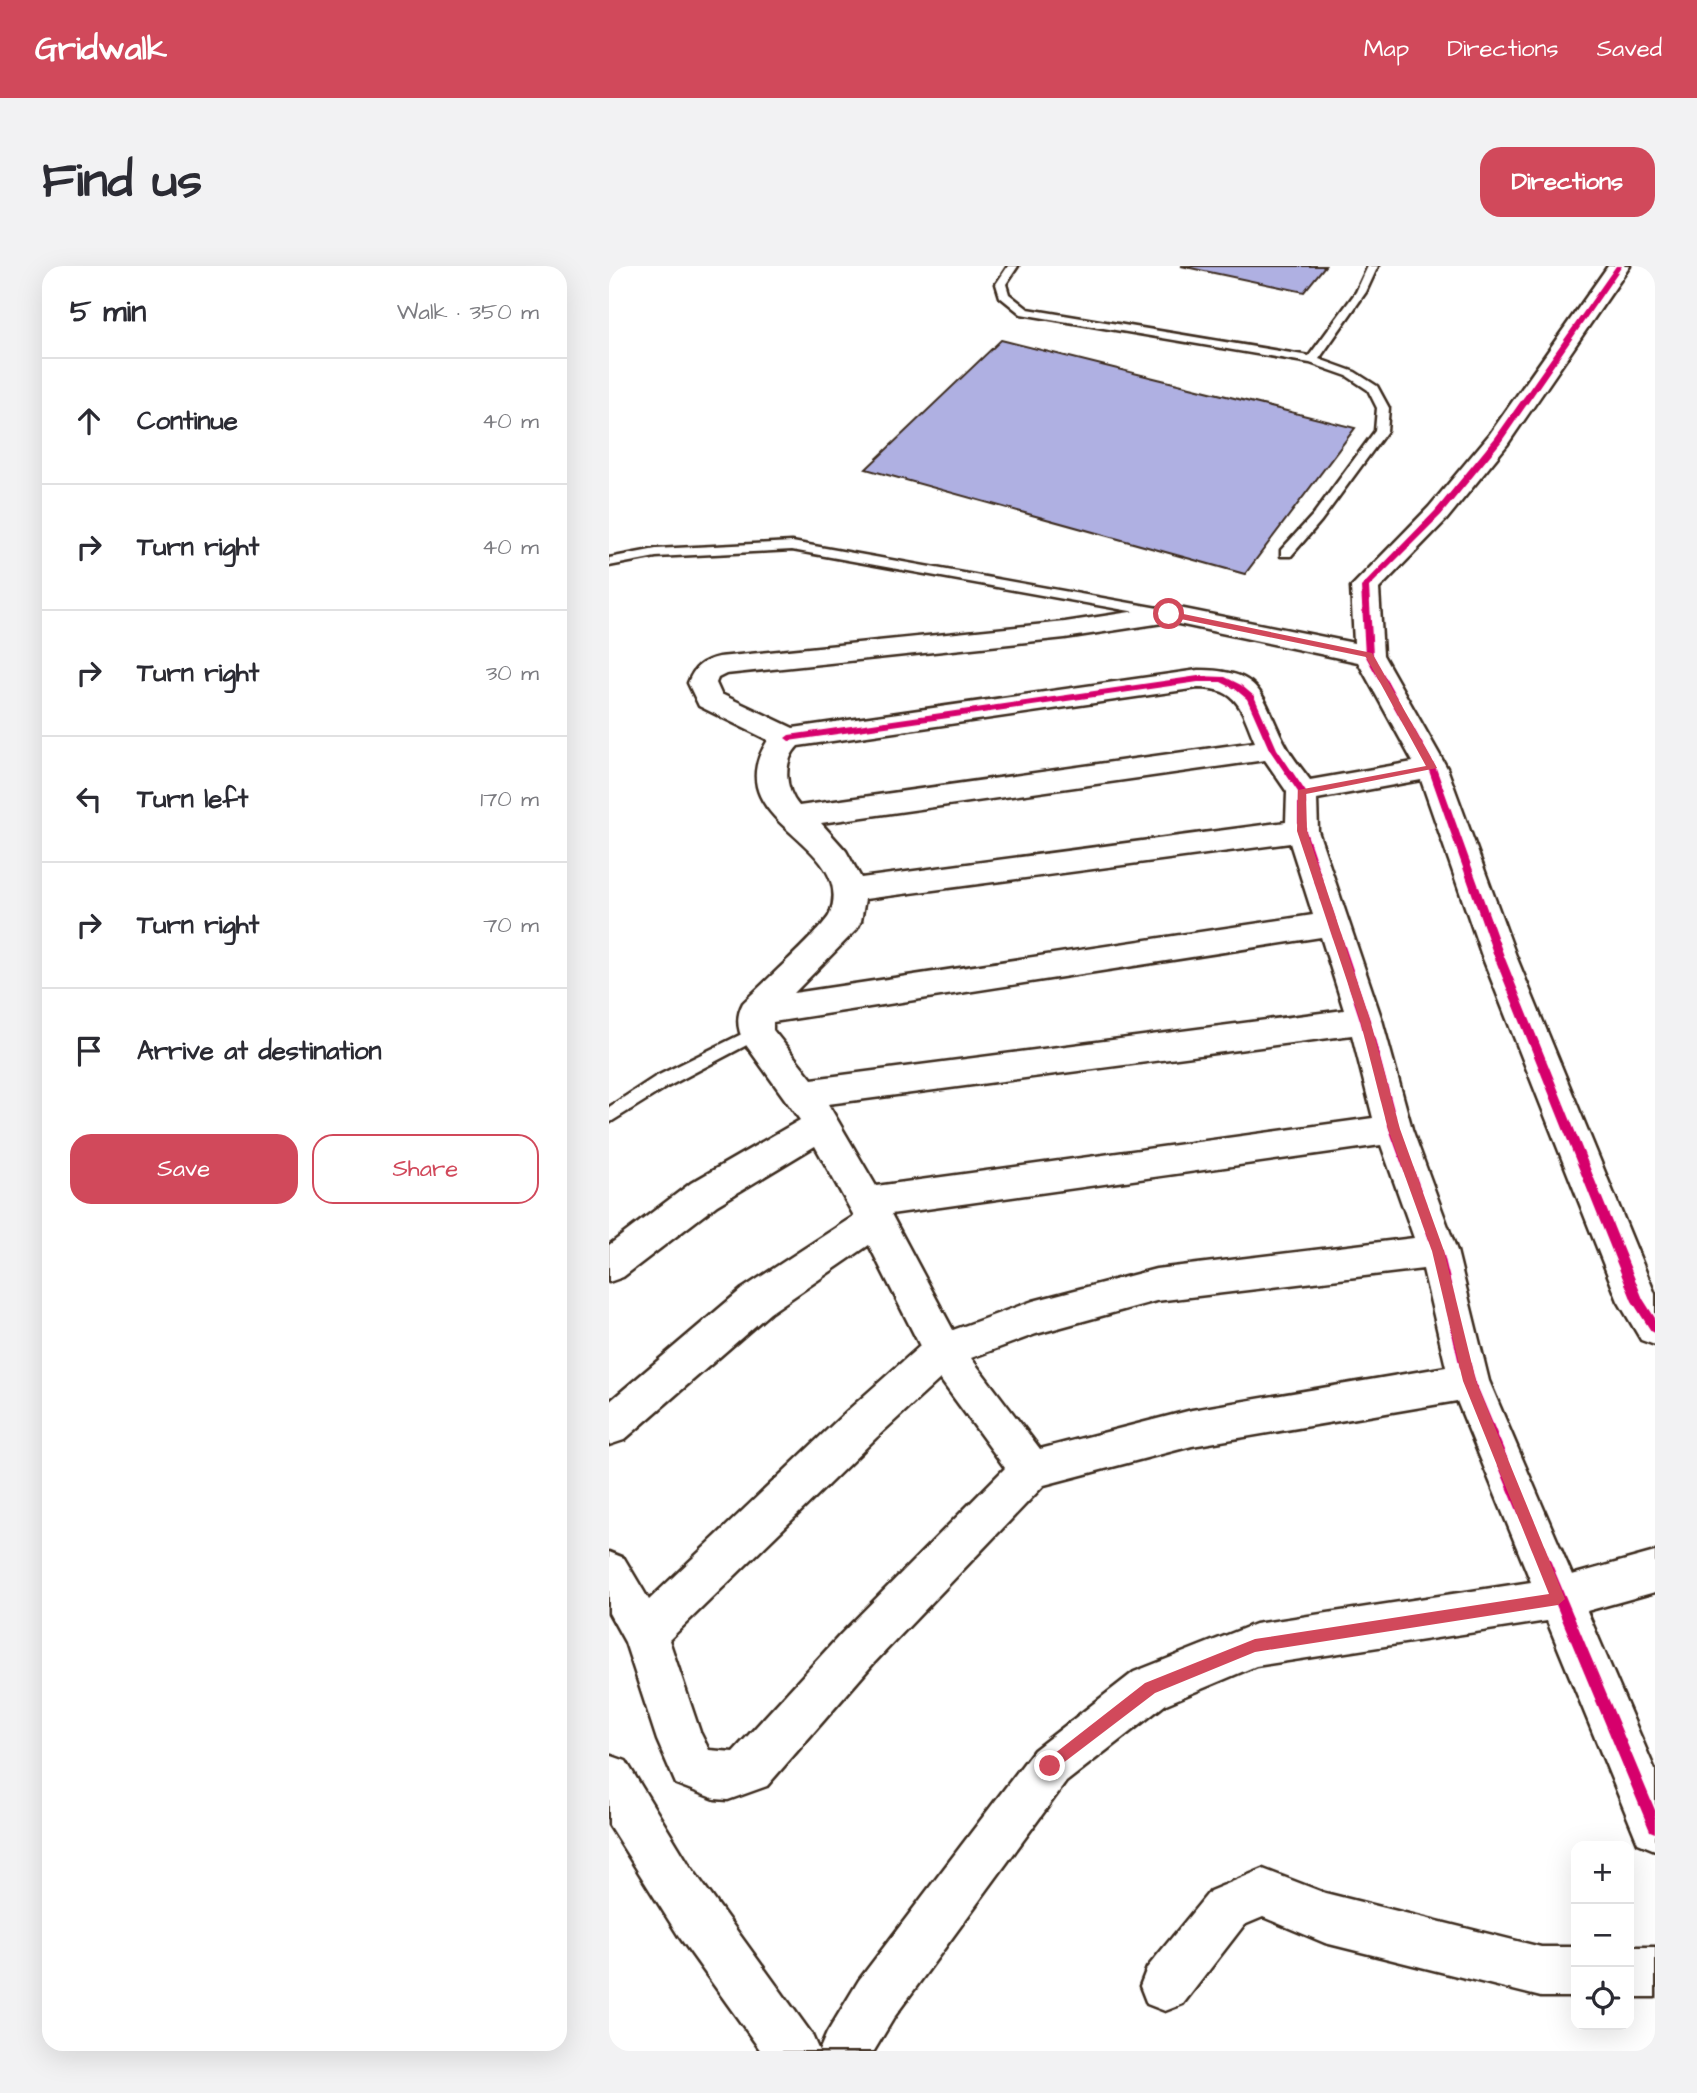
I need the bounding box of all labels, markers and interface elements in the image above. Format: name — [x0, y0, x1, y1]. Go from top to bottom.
text: Gridwalk — [35, 26, 167, 72]
text: Map — [1364, 32, 1409, 66]
text: Directions — [1447, 32, 1559, 66]
text: Saved — [1597, 32, 1662, 66]
button: Directions — [1480, 147, 1655, 217]
text: Find us — [42, 148, 202, 216]
text: 5 min — [70, 291, 146, 333]
text: Walk · 350 m — [397, 296, 539, 328]
icon: ahead — [70, 402, 108, 440]
text: Continue — [137, 403, 238, 439]
text: 40 m — [482, 405, 539, 437]
icon: right — [70, 528, 108, 566]
text: Turn right — [137, 529, 259, 565]
text: 40 m — [482, 531, 539, 563]
route start — [1153, 598, 1184, 629]
icon: right — [70, 654, 108, 692]
text: Turn right — [137, 655, 259, 691]
text: 30 m — [486, 657, 539, 689]
icon: left — [70, 780, 108, 818]
text: Turn left — [137, 781, 248, 817]
text: 170 m — [480, 783, 539, 815]
icon: right — [70, 906, 108, 944]
text: Turn right — [137, 907, 259, 943]
text: 70 m — [483, 909, 539, 941]
icon: arrive — [70, 1032, 108, 1070]
text: Arrive at destination — [137, 1033, 382, 1069]
button: Save — [70, 1134, 298, 1204]
button: Share — [312, 1134, 539, 1204]
route end — [1034, 1750, 1065, 1781]
map controls — [1571, 1841, 1634, 2030]
button: + — [1571, 1841, 1634, 1904]
button: − — [1571, 1904, 1634, 1967]
button: locate — [1571, 1967, 1634, 2030]

